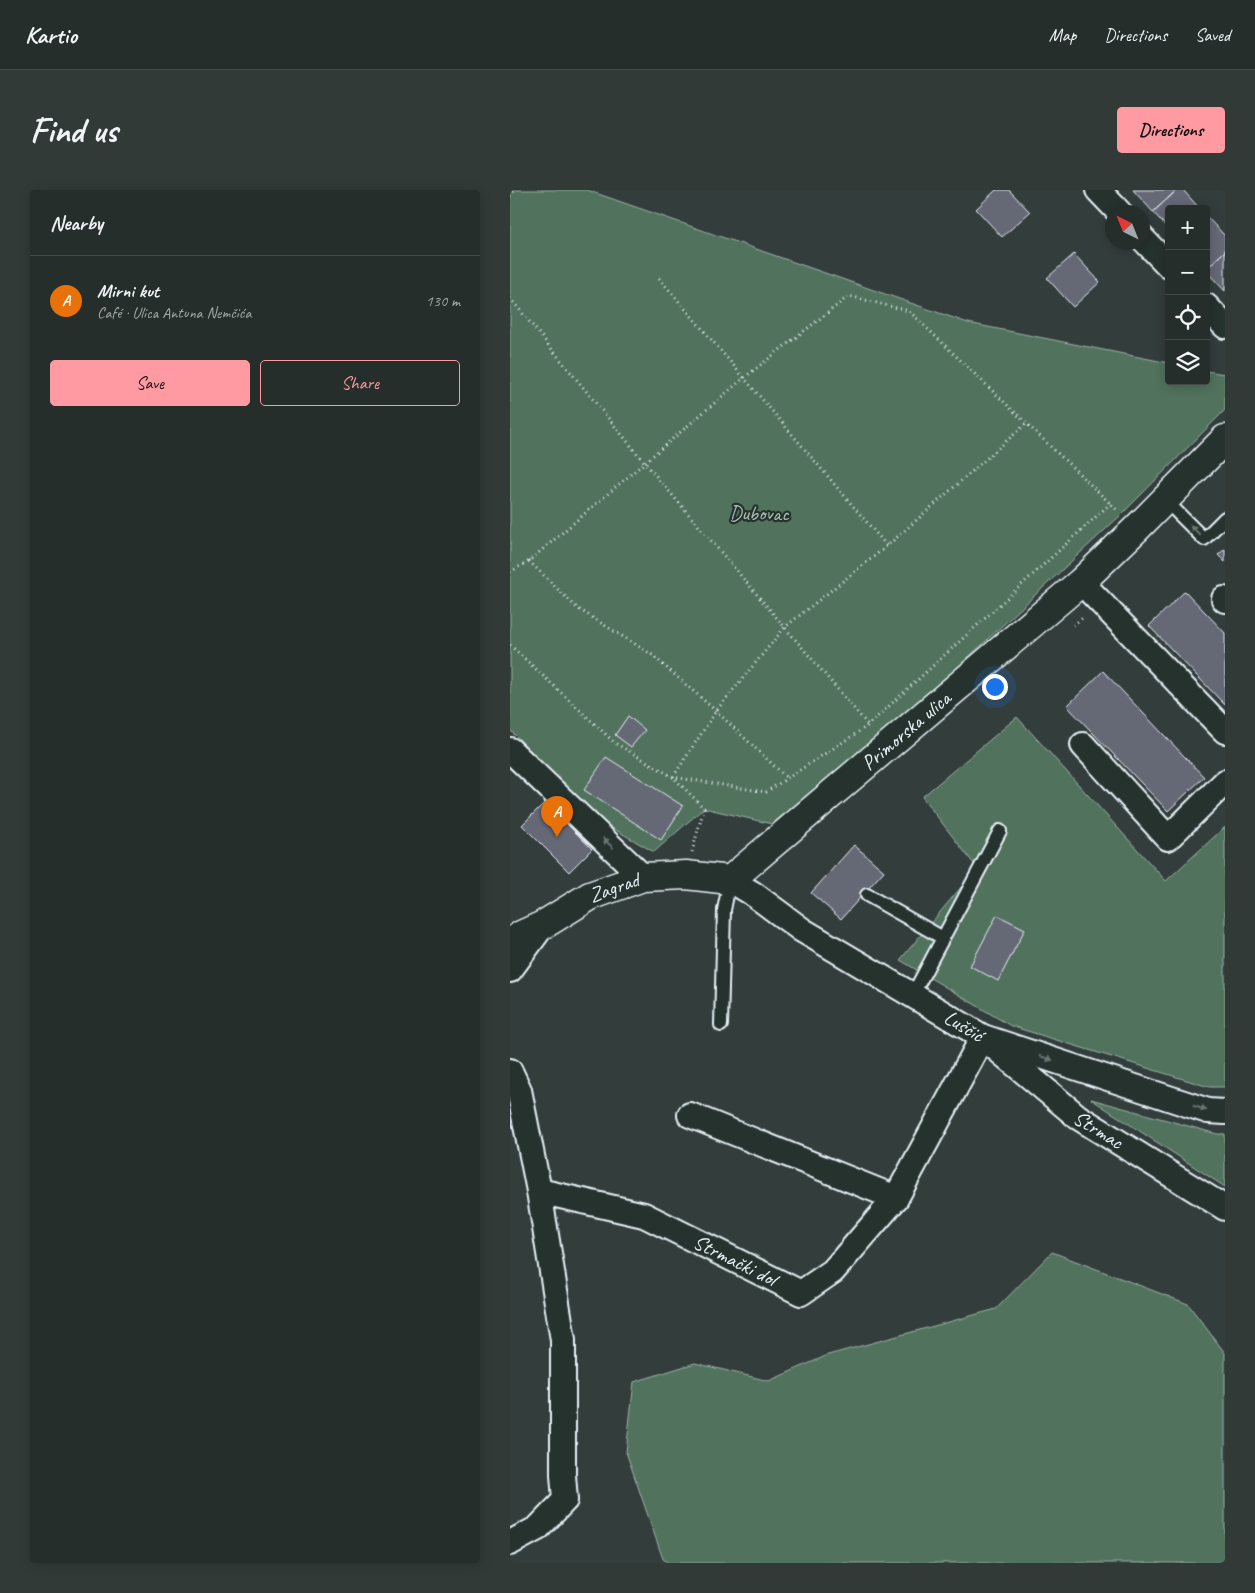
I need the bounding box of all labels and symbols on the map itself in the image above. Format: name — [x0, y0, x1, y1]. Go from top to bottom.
north arrow — [1105, 205, 1150, 250]
park label: Dubovac — [729, 500, 790, 526]
one-way arrow — [1189, 524, 1201, 536]
your location — [982, 674, 1008, 700]
street label: Primorska ulica — [856, 684, 958, 776]
pin: A — [541, 796, 573, 837]
one-way arrow — [602, 837, 614, 849]
street label: Zagrad — [585, 866, 645, 908]
street label: Luščić — [939, 1004, 991, 1049]
one-way arrow — [1038, 1055, 1053, 1062]
street label: Strmac — [1069, 1104, 1129, 1156]
one-way arrow — [1193, 1105, 1208, 1113]
street label: Strmački dol — [689, 1229, 784, 1293]

